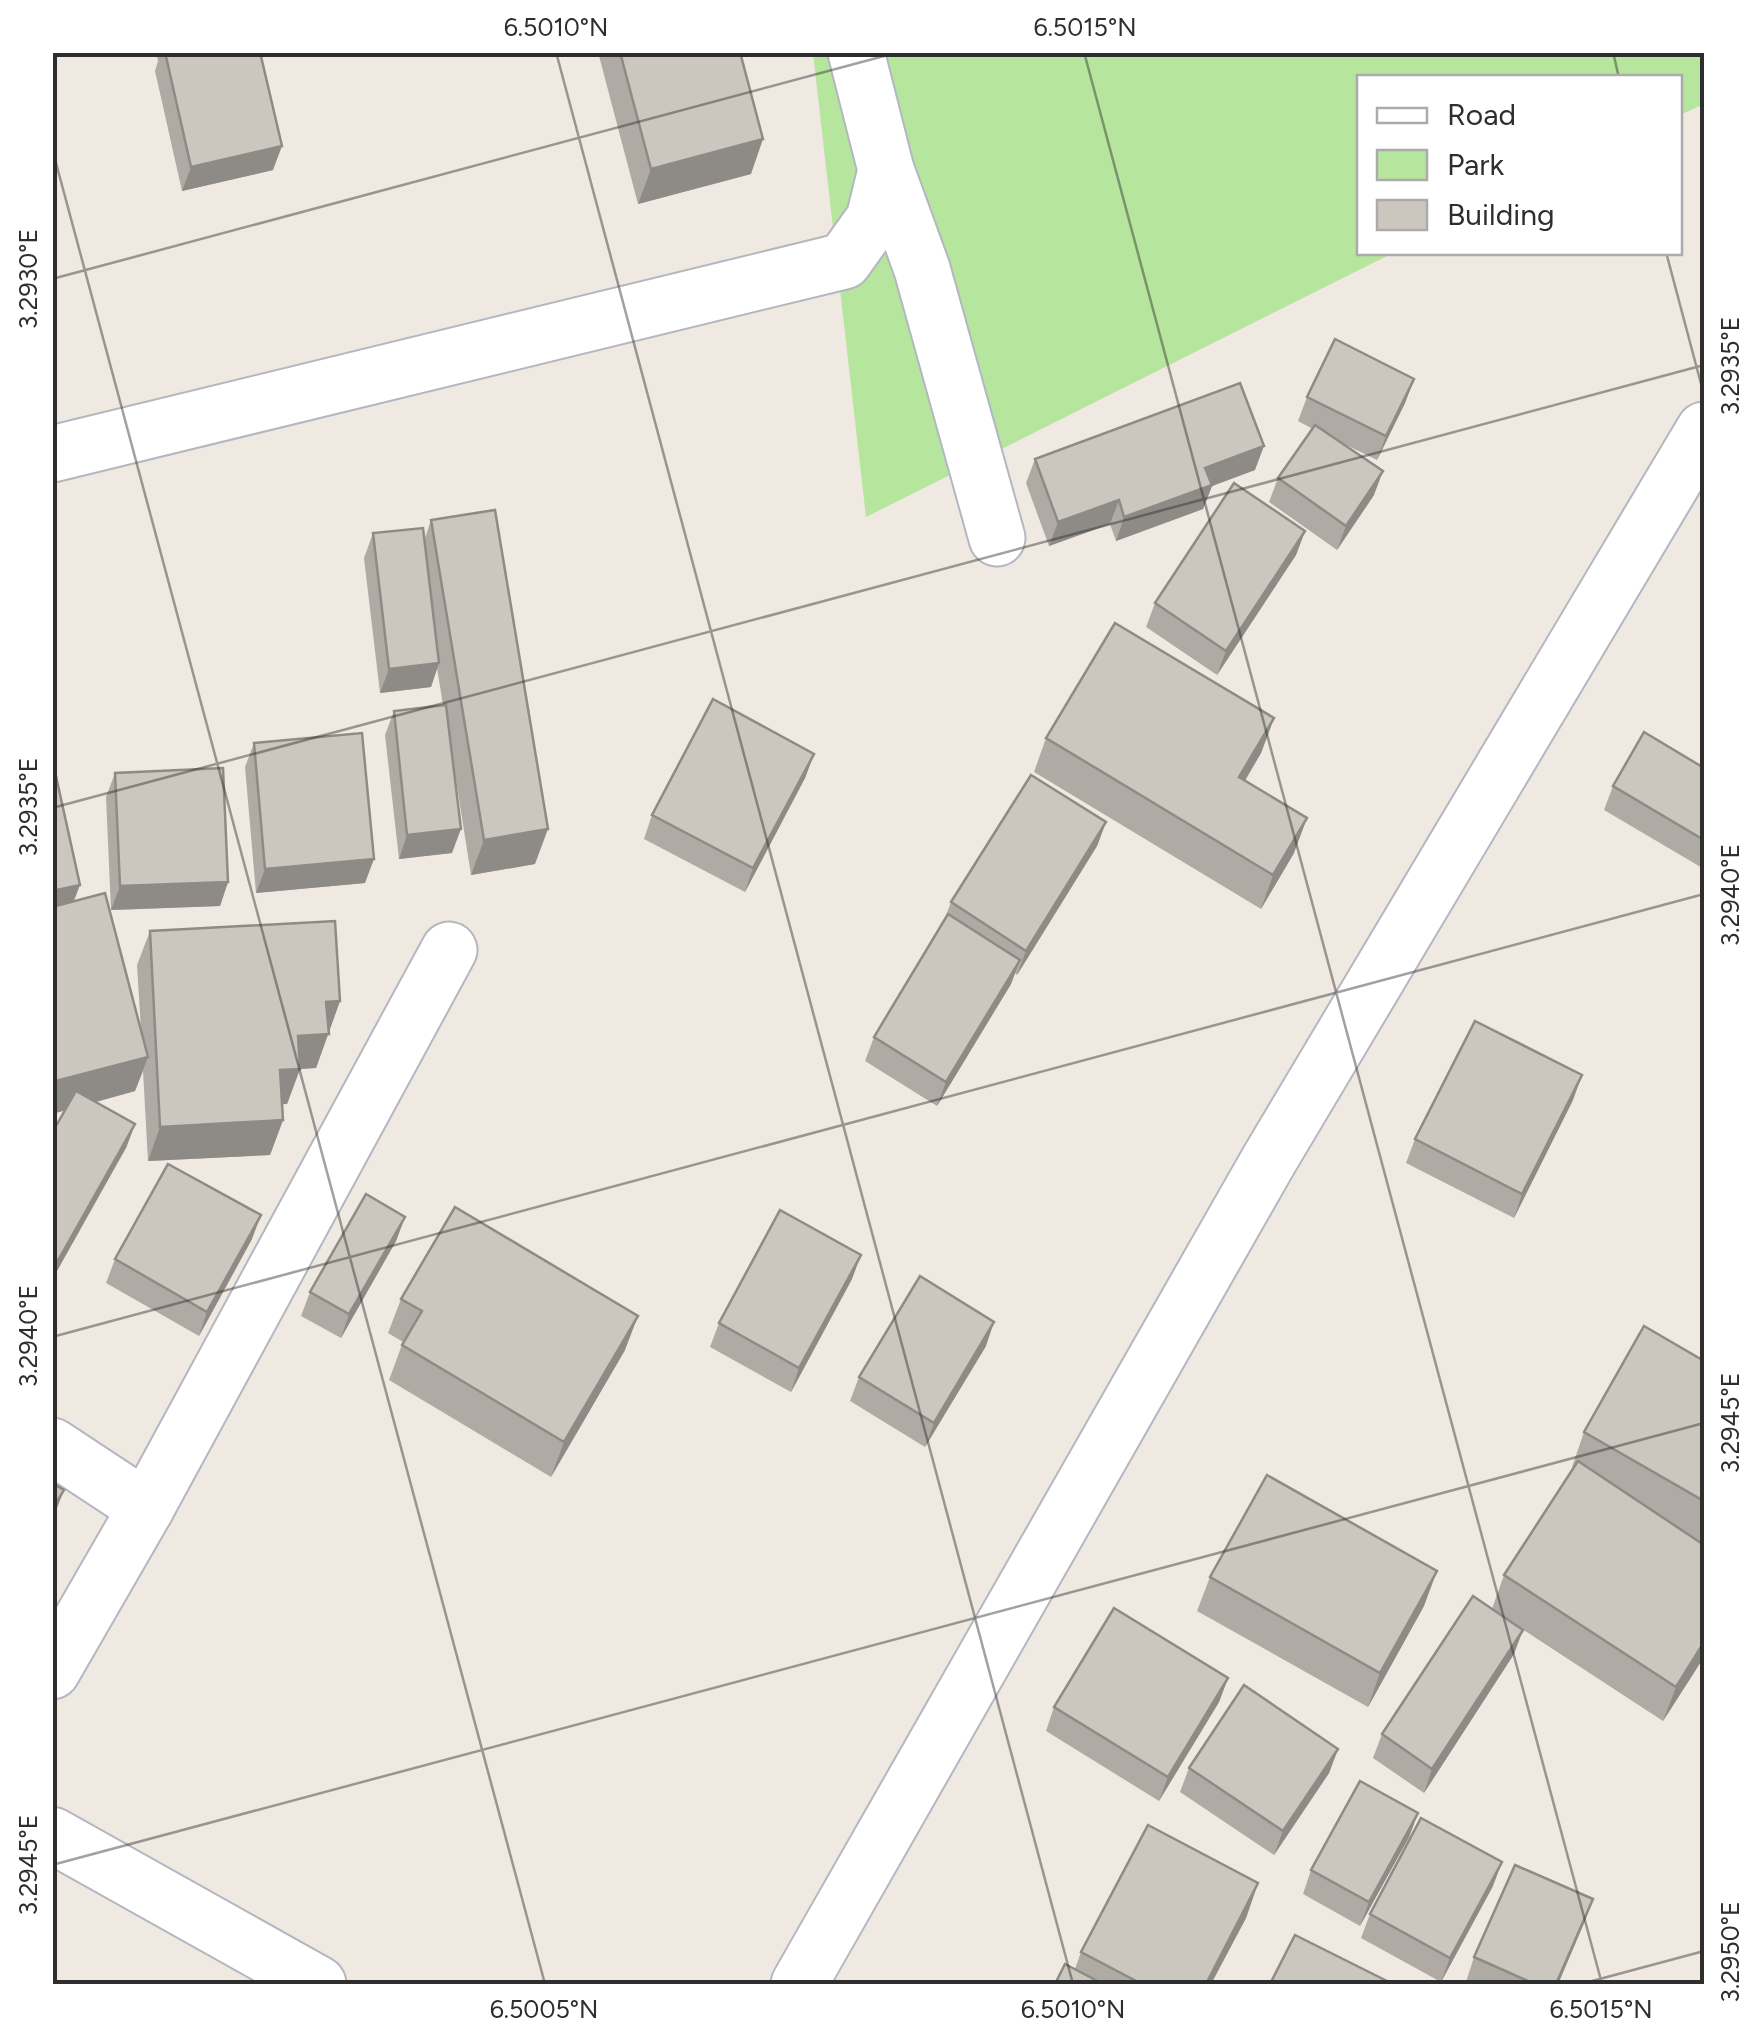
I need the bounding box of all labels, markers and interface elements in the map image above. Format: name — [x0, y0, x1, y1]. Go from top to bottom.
text: 6.5010°N — [504, 12, 608, 42]
text: 6.5015°N — [1033, 12, 1137, 42]
legend — [1357, 75, 1682, 255]
text: Road — [1447, 96, 1516, 133]
text: Park — [1447, 146, 1505, 183]
text: Building — [1447, 196, 1555, 233]
text: 3.2930°E — [13, 229, 43, 329]
text: 3.2935°E — [1715, 317, 1745, 415]
text: 3.2935°E — [13, 758, 43, 856]
text: 3.2940°E — [1715, 844, 1745, 946]
text: 3.2940°E — [13, 1285, 43, 1387]
text: 3.2945°E — [1715, 1373, 1745, 1473]
text: 3.2945°E — [13, 1815, 43, 1915]
text: 3.2950°E — [1715, 1901, 1745, 2003]
text: 6.5005°N — [490, 1994, 598, 2024]
text: 6.5010°N — [1021, 1994, 1125, 2024]
text: 6.5015°N — [1549, 1994, 1653, 2024]

